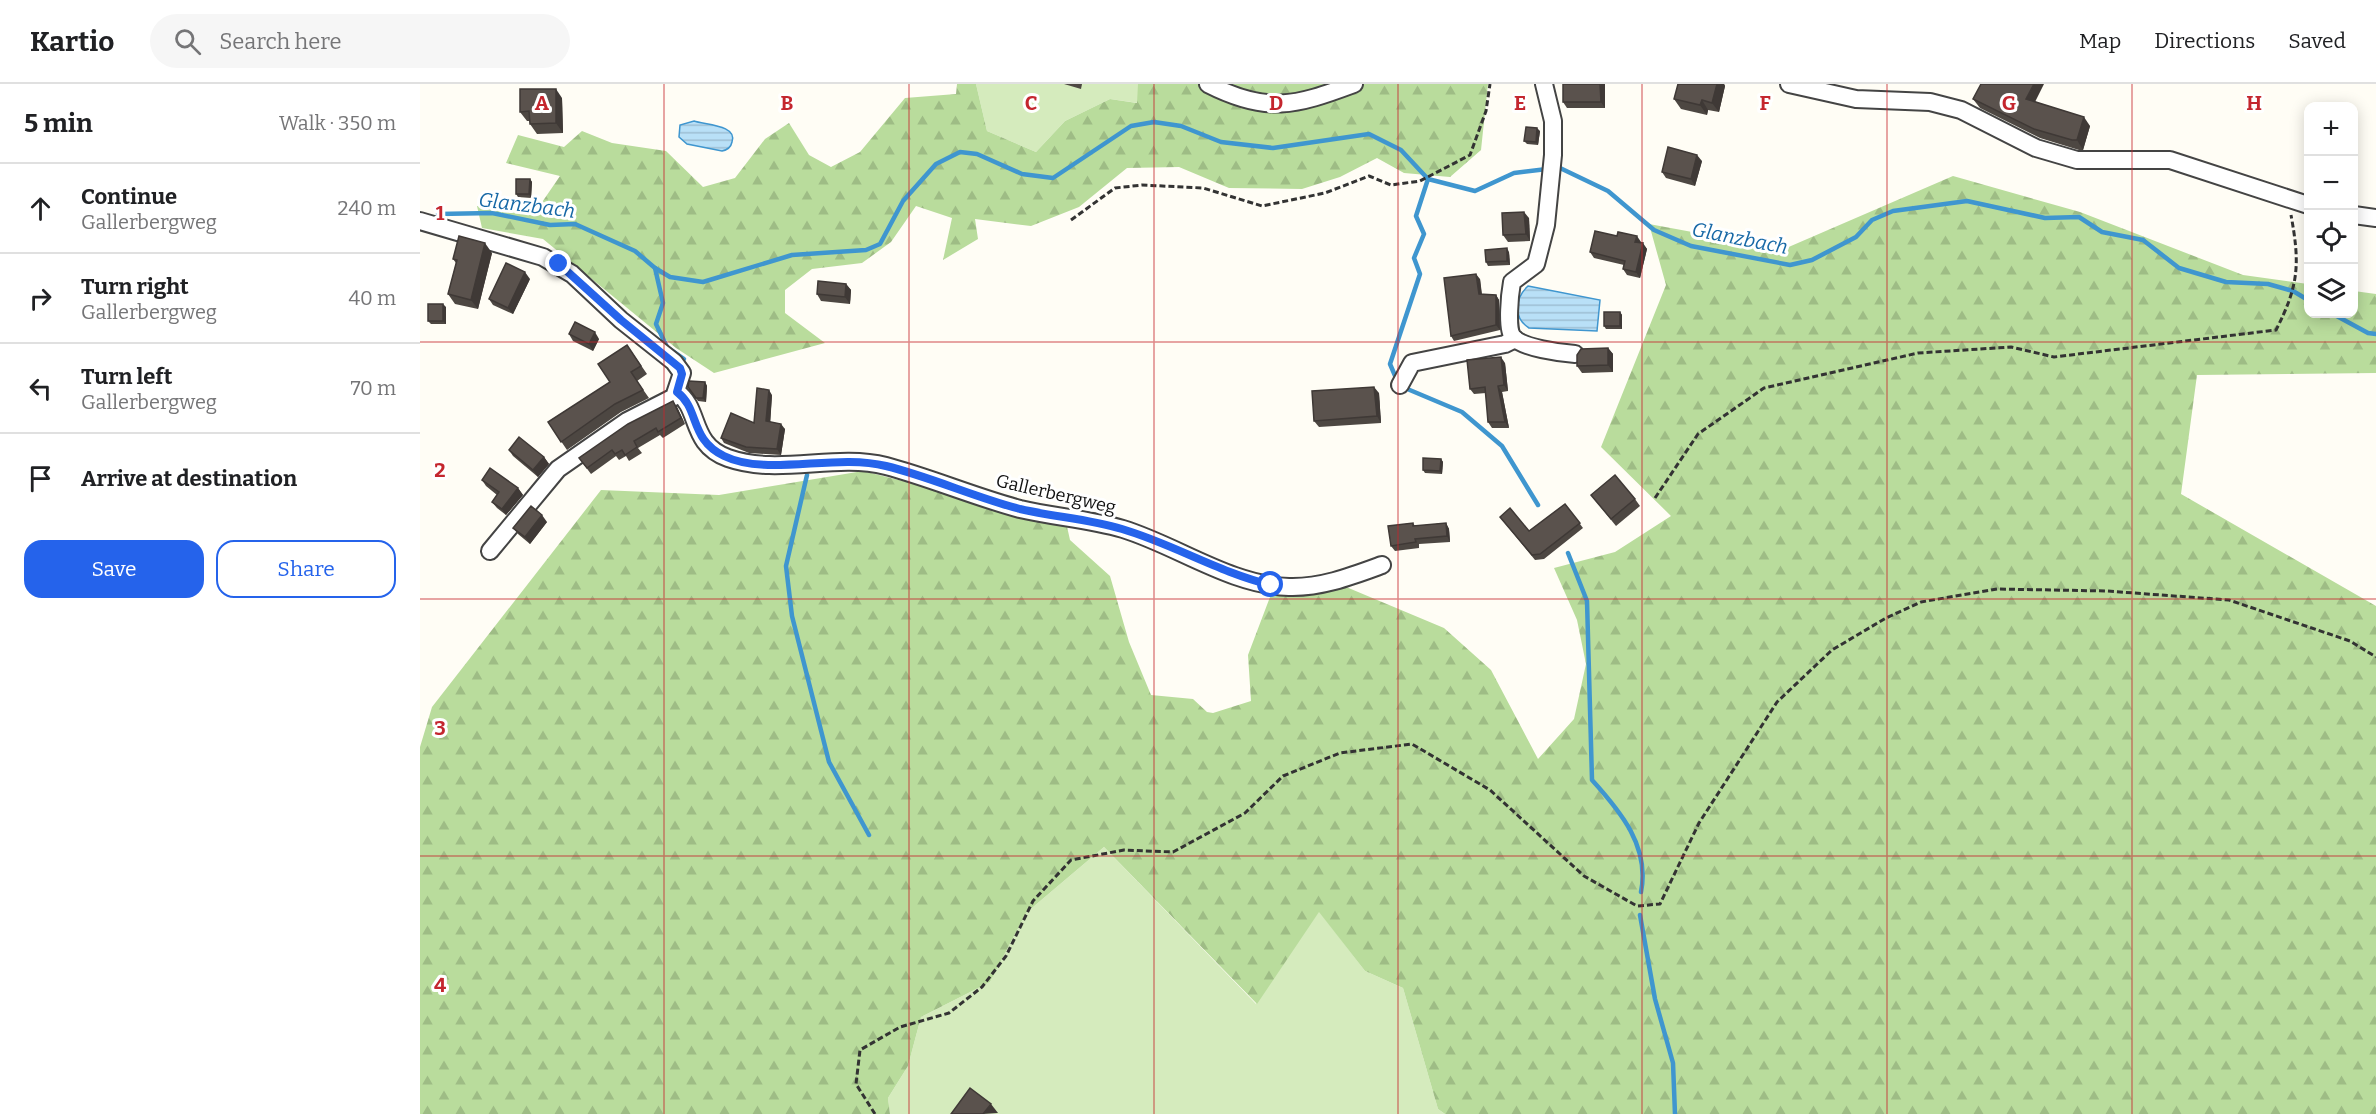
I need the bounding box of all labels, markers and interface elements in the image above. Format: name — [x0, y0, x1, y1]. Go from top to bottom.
search box — [150, 14, 570, 68]
text: Kartio — [30, 25, 114, 58]
icon: search — [171, 25, 204, 58]
text: Search here — [219, 28, 341, 55]
text: Map — [2079, 28, 2121, 54]
text: Directions — [2154, 28, 2255, 54]
text: Saved — [2288, 28, 2346, 54]
text: A — [535, 91, 550, 115]
text: B — [781, 91, 794, 115]
text: C — [1025, 91, 1037, 115]
text: D — [1269, 91, 1283, 115]
text: E — [1514, 91, 1526, 115]
text: F — [1759, 91, 1771, 115]
text: G — [2002, 91, 2016, 115]
text: H — [2246, 91, 2262, 115]
map controls — [2304, 102, 2358, 318]
button: + — [2304, 102, 2358, 156]
text: 5 min — [24, 108, 93, 139]
text: Walk · 350 m — [279, 111, 396, 135]
button: − — [2304, 156, 2358, 210]
text: Continue — [81, 183, 177, 210]
water label: Glanzbach — [477, 187, 577, 223]
icon: ahead — [24, 192, 57, 225]
text: 240 m — [338, 196, 396, 220]
text: 1 — [436, 201, 445, 225]
text: Gallerbergweg — [81, 210, 217, 234]
button: locate — [2304, 210, 2358, 264]
water label: Glanzbach — [1690, 217, 1790, 259]
route end — [545, 250, 571, 276]
button: layers — [2304, 264, 2358, 318]
text: Turn right — [81, 273, 189, 300]
icon: right — [24, 282, 57, 315]
text: 40 m — [348, 286, 396, 310]
text: Gallerbergweg — [81, 300, 217, 324]
text: Turn left — [81, 363, 173, 390]
icon: left — [24, 372, 57, 405]
text: 70 m — [350, 376, 396, 400]
text: Gallerbergweg — [81, 390, 217, 414]
text: 2 — [434, 458, 446, 482]
icon: arrive — [24, 462, 57, 495]
text: Arrive at destination — [81, 465, 297, 492]
street label: Gallerbergweg — [994, 470, 1118, 518]
button: Save — [24, 540, 204, 598]
button: Share — [216, 540, 396, 598]
route start — [1257, 571, 1283, 597]
text: 3 — [434, 716, 446, 740]
text: 4 — [434, 973, 446, 997]

